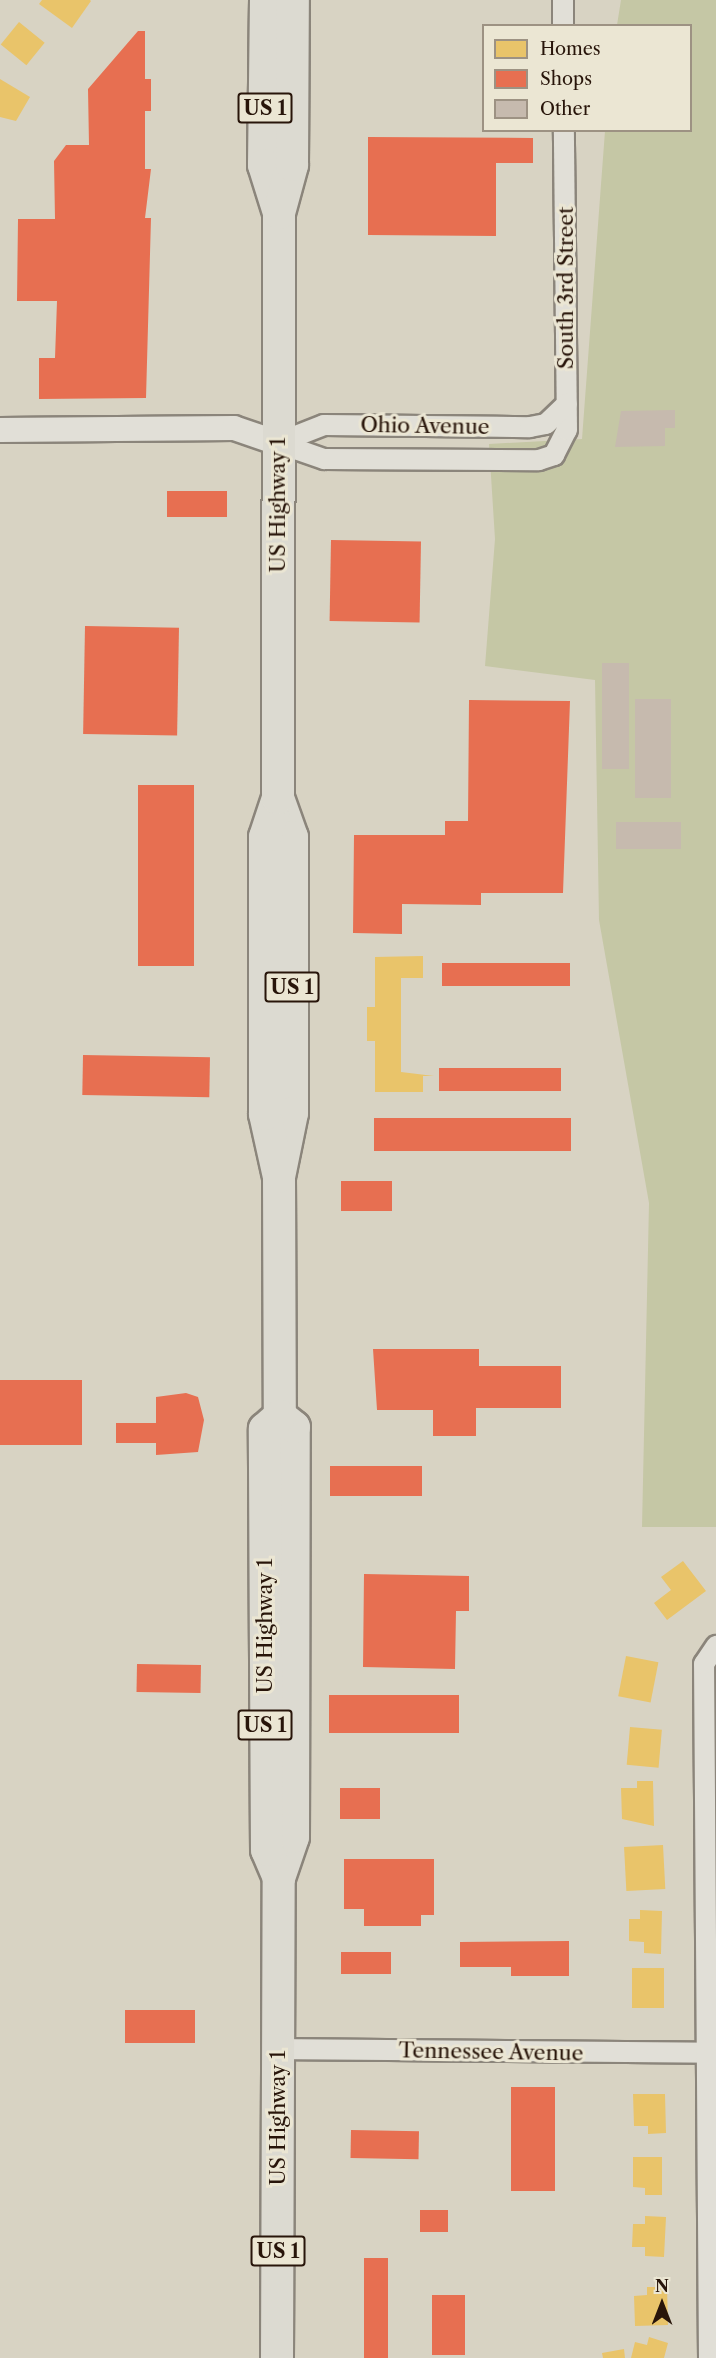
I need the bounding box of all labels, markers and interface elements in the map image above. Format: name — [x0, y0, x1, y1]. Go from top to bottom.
legend — [482, 24, 692, 132]
text: Homes — [540, 38, 601, 60]
text: Shops — [540, 68, 592, 90]
road number: US 1 — [236, 91, 294, 125]
text: Other — [540, 98, 590, 120]
street label: South 3rd Street — [553, 207, 579, 369]
street label: Ohio Avenue — [360, 412, 490, 440]
street label: US Highway 1 — [265, 437, 291, 573]
road number: US 1 — [264, 970, 320, 1004]
street label: US Highway 1 — [252, 1558, 278, 1694]
road number: US 1 — [236, 1708, 294, 1742]
street label: Tennessee Avenue — [398, 2038, 584, 2066]
street label: US Highway 1 — [265, 2050, 291, 2186]
road number: US 1 — [250, 2234, 306, 2268]
north arrow — [632, 2274, 692, 2334]
text: N — [655, 2276, 669, 2296]

